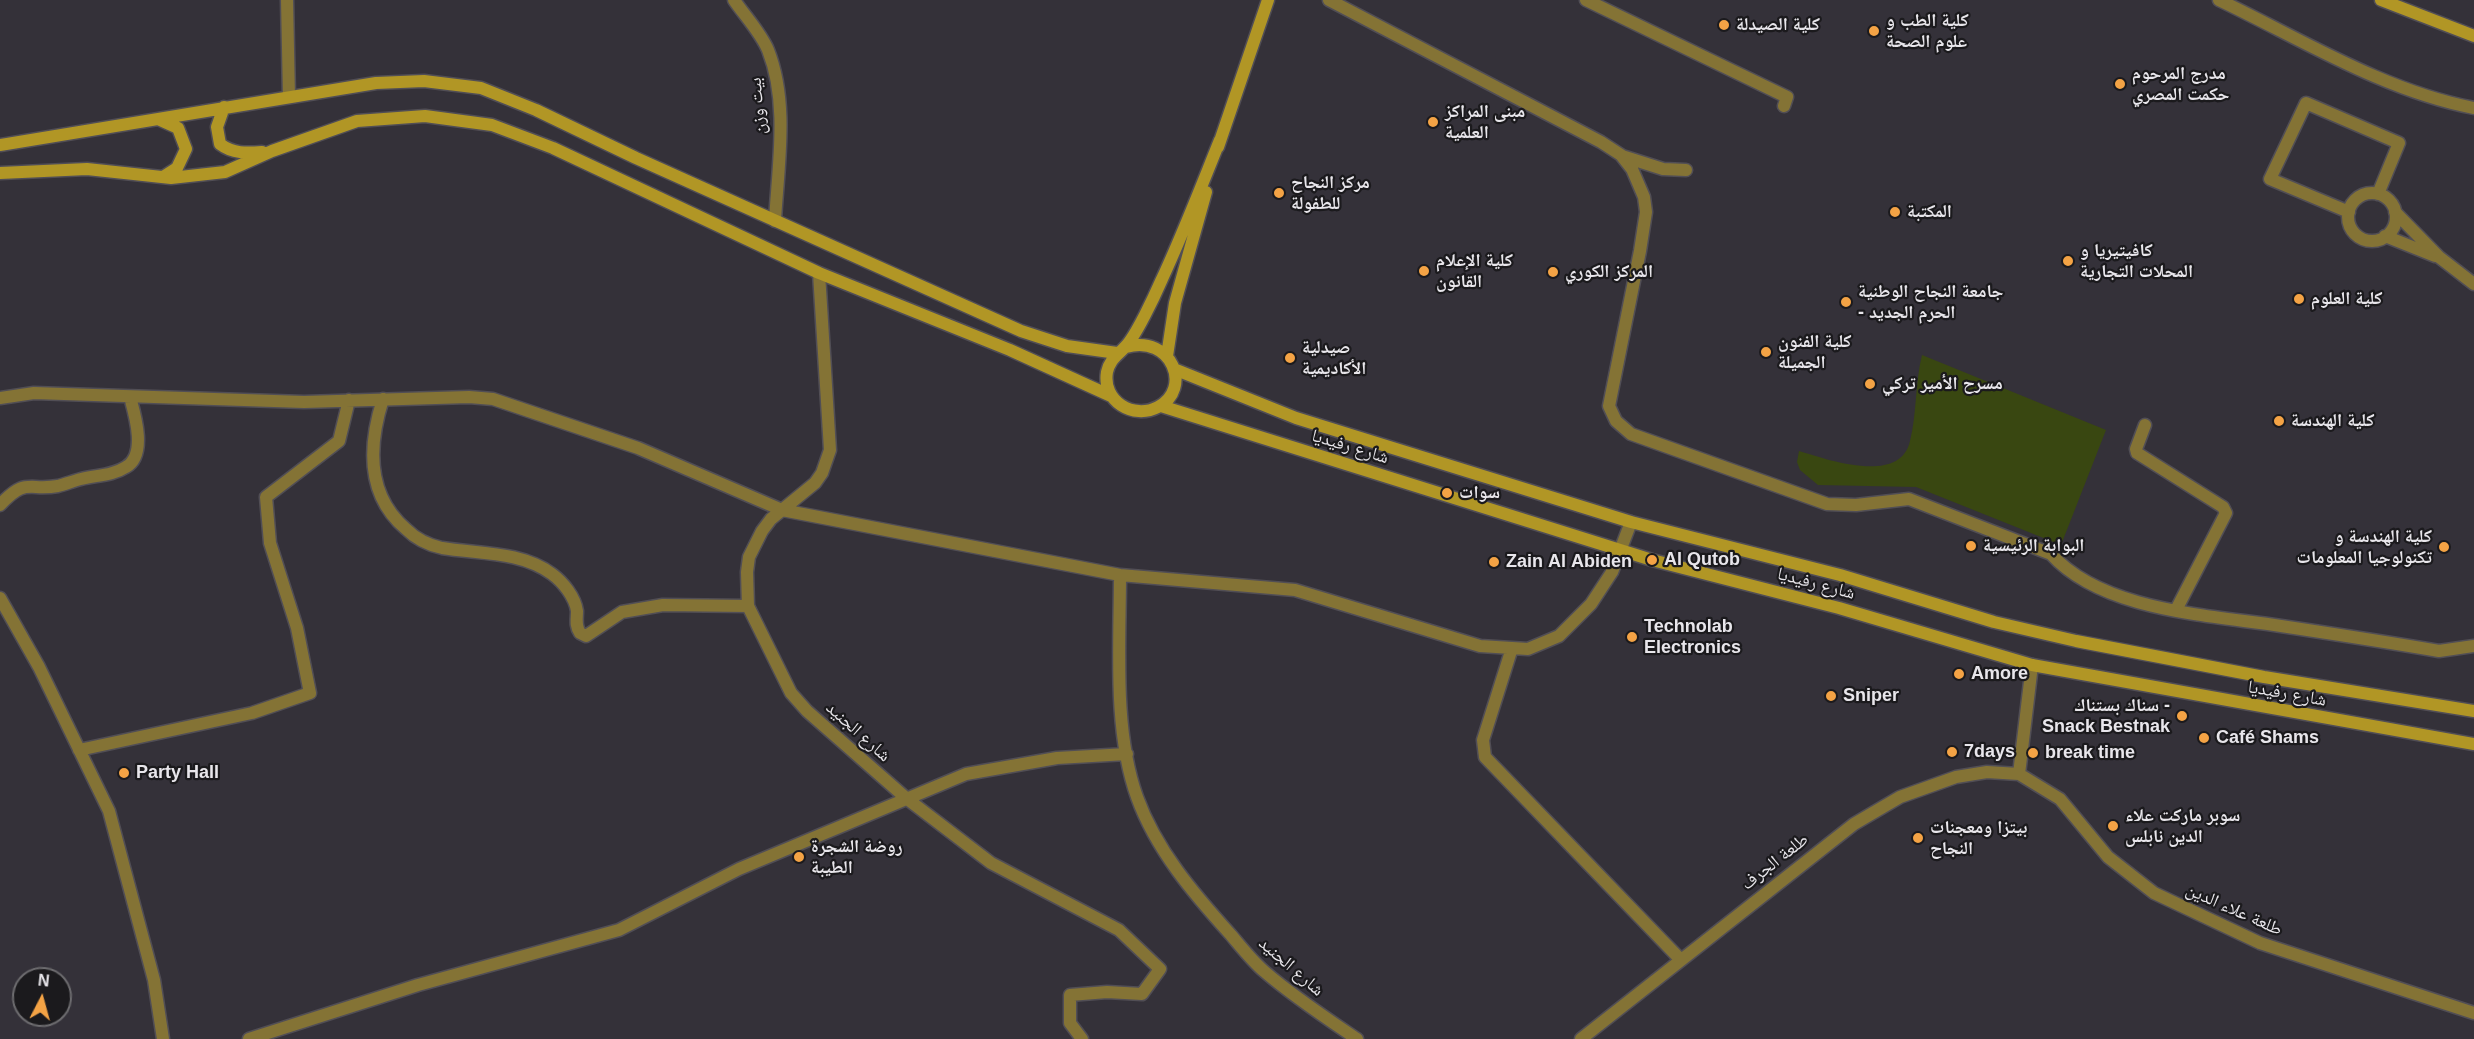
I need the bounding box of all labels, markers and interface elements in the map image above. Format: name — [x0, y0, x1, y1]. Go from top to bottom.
place label: كلية الطب و علوم الصحة — [1886, 10, 1969, 52]
place label: كلية الصيدلة — [1736, 14, 1820, 36]
marker: كلية الصيدلة — [1717, 18, 1731, 32]
marker: كلية الطب و علوم الصحة — [1867, 24, 1881, 38]
place label: مدرج المرحوم حكمت المصري — [2132, 63, 2229, 106]
street label: بيت وزن — [745, 77, 771, 135]
marker: مدرج المرحوم حكمت المصري — [2113, 77, 2127, 91]
place label: مبنى المراكز العلمية — [1445, 101, 1525, 144]
marker: مبنى المراكز العلمية — [1426, 115, 1440, 129]
place label: مركز النجاح للطفولة — [1291, 172, 1370, 214]
marker: مركز النجاح للطفولة — [1272, 186, 1286, 200]
place label: المكتبة — [1907, 201, 1952, 223]
marker: المكتبة — [1888, 205, 1902, 219]
place label: كافيتيريا و المحلات التجارية — [2080, 240, 2193, 282]
place label: كلية الإعلام القانون — [1436, 250, 1513, 292]
marker: كافيتيريا و المحلات التجارية — [2061, 254, 2075, 268]
place label: المركز الكوري — [1565, 261, 1653, 283]
marker: كلية الإعلام القانون — [1417, 264, 1431, 278]
marker: المركز الكوري — [1546, 265, 1560, 279]
place label: جامعة النجاح الوطنية - الحرم الجديد — [1858, 281, 2003, 324]
place label: كلية العلوم — [2311, 288, 2383, 310]
marker: كلية العلوم — [2292, 292, 2306, 306]
marker: جامعة النجاح الوطنية - الحرم الجديد — [1839, 295, 1853, 309]
place label: كلية الفنون الجميلة — [1778, 331, 1852, 374]
place label: صيدلية الأكاديمية — [1302, 337, 1366, 380]
marker: كلية الفنون الجميلة — [1759, 345, 1773, 359]
marker: صيدلية الأكاديمية — [1283, 351, 1297, 365]
place label: مسرح الأمير تركي — [1882, 373, 2003, 395]
marker: مسرح الأمير تركي — [1863, 377, 1877, 391]
place label: كلية الهندسة — [2291, 410, 2374, 432]
marker: كلية الهندسة — [2272, 414, 2286, 428]
street label: شارع رفيديا — [1309, 425, 1391, 469]
place label: سوات — [1459, 482, 1500, 504]
marker: سوات — [1440, 486, 1454, 500]
place label: كلية الهندسة و تكنولوجيا المعلومات — [2296, 526, 2432, 568]
place label: البوابة الرئيسية — [1983, 535, 2084, 557]
marker: البوابة الرئيسية — [1964, 539, 1978, 553]
marker: كلية الهندسة و تكنولوجيا المعلومات — [2437, 540, 2451, 554]
place label: Al Qutob — [1664, 549, 1740, 571]
place label: Zain Al Abiden — [1506, 551, 1632, 573]
marker: Al Qutob — [1645, 553, 1659, 567]
marker: Zain Al Abiden — [1487, 555, 1501, 569]
street label: شارع رفيديا — [1775, 563, 1857, 605]
place label: Technolab Electronics — [1644, 616, 1741, 658]
marker: Technolab Electronics — [1625, 630, 1639, 644]
place label: Amore — [1971, 663, 2028, 685]
marker: Amore — [1952, 667, 1966, 681]
street label: شارع رفيديا — [2246, 676, 2328, 712]
place label: Sniper — [1843, 685, 1899, 707]
marker: Sniper — [1824, 689, 1838, 703]
place label: سناك بستناك - Snack Bestnak — [2042, 695, 2170, 738]
street label: شارع الجنيد — [821, 697, 895, 767]
marker: سناك بستناك - Snack Bestnak — [2175, 709, 2189, 723]
place label: Café Shams — [2216, 727, 2319, 749]
marker: Café Shams — [2197, 731, 2211, 745]
place label: 7days — [1964, 741, 2015, 763]
place label: break time — [2045, 742, 2135, 764]
marker: 7days — [1945, 745, 1959, 759]
marker: break time — [2026, 746, 2040, 760]
place label: Party Hall — [136, 762, 219, 784]
marker: Party Hall — [117, 766, 131, 780]
place label: سوبر ماركت علاء الدين نابلس — [2125, 805, 2240, 848]
place label: بيتزا ومعجنات النجاح — [1930, 817, 2027, 860]
marker: سوبر ماركت علاء الدين نابلس — [2106, 819, 2120, 833]
street label: طلعة الجرف — [1737, 829, 1813, 895]
marker: بيتزا ومعجنات النجاح — [1911, 831, 1925, 845]
place label: روضة الشجرة الطيبة — [811, 836, 903, 878]
marker: روضة الشجرة الطيبة — [792, 850, 806, 864]
street label: طلعة علاء الدين — [2182, 879, 2286, 941]
street label: شارع الجنيد — [1254, 933, 1328, 1001]
north arrow — [12, 967, 72, 1027]
text: N — [37, 972, 50, 990]

